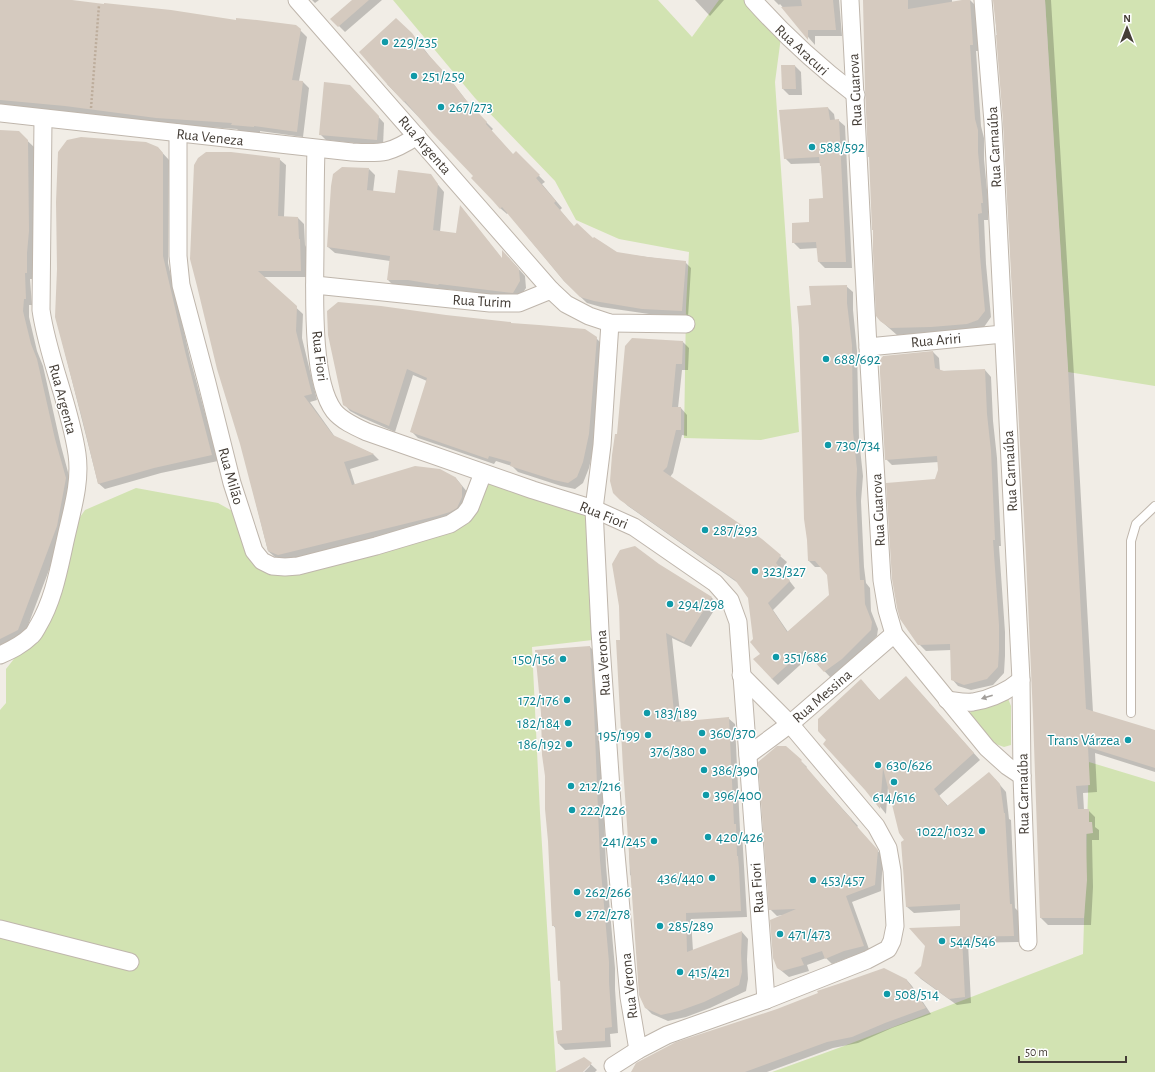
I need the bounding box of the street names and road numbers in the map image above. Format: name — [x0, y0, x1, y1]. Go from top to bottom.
street label: Rua Aracuri — [772, 22, 831, 79]
street label: Rua Guarova — [846, 53, 865, 127]
street label: Rua Carnaúba — [985, 106, 1004, 188]
street label: Rua Argenta — [395, 113, 454, 178]
street label: Rua Veneza — [176, 127, 244, 148]
street label: Rua Turim — [452, 292, 512, 311]
street label: Rua Fiori — [309, 330, 330, 382]
street label: Rua Ariri — [910, 331, 962, 350]
street label: Rua Argenta — [46, 362, 79, 436]
street label: Rua Carnaúba — [1001, 430, 1020, 512]
street label: Rua Milão — [215, 446, 246, 506]
street label: Rua Guarova — [869, 473, 888, 547]
street label: Rua Fiori — [577, 499, 630, 532]
street label: Rua Verona — [594, 629, 613, 697]
street label: Rua Messina — [790, 667, 855, 726]
street label: Rua Carnaúba — [1015, 753, 1032, 835]
street label: Rua Fiori — [748, 862, 767, 914]
street label: Rua Verona — [619, 952, 640, 1020]

